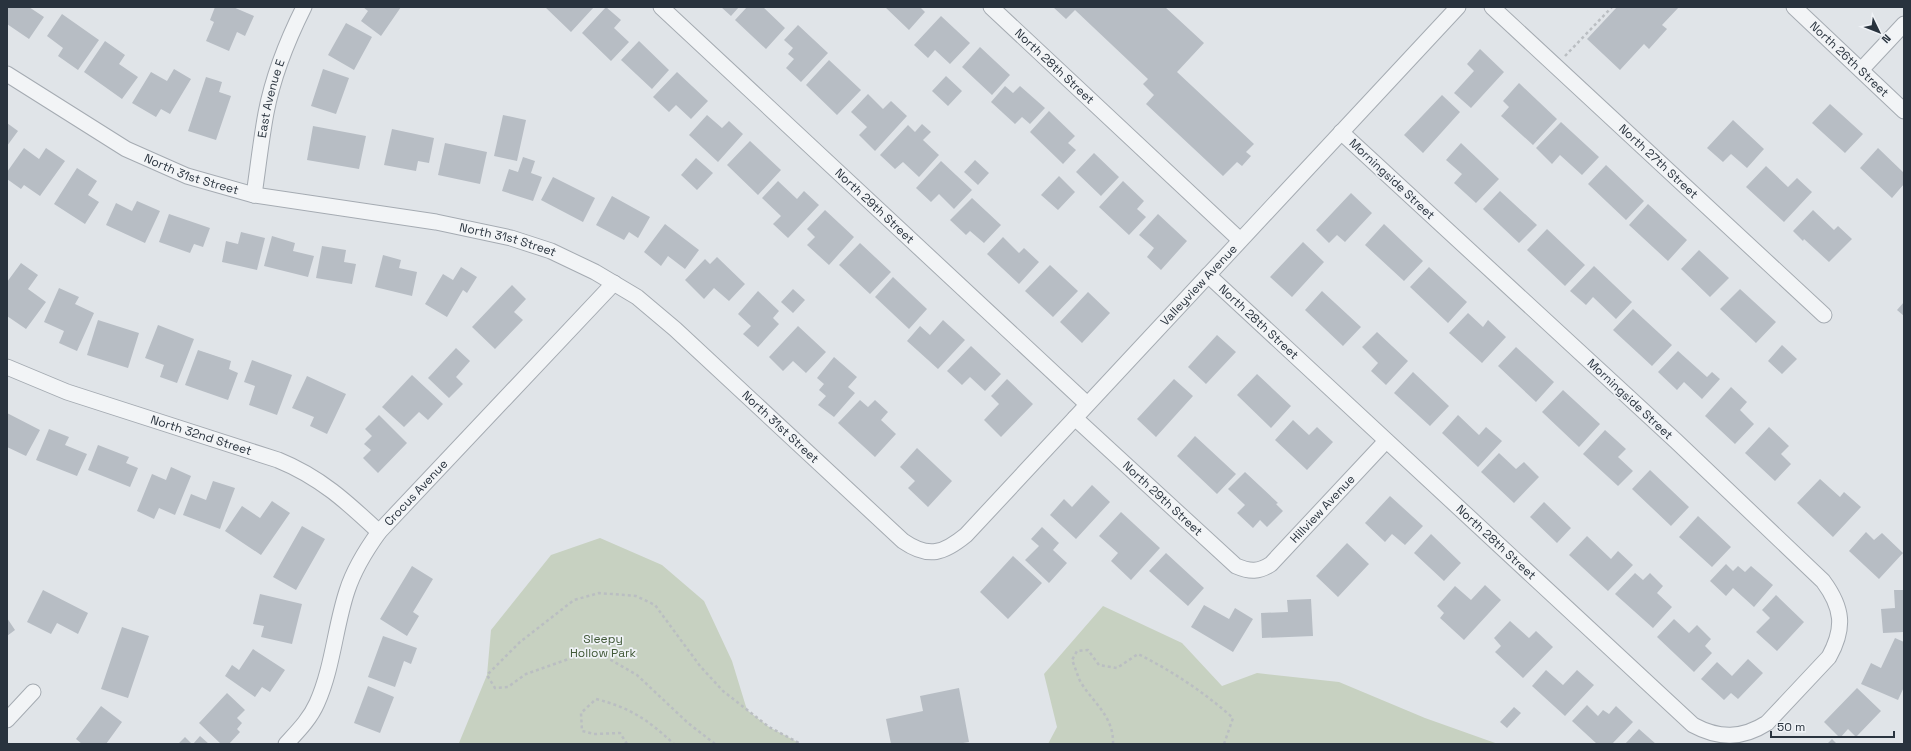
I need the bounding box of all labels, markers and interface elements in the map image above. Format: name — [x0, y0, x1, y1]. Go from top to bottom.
north arrow — [1859, 12, 1899, 52]
street label: North 26th Street — [1806, 19, 1892, 99]
street label: North 28th Street — [1011, 25, 1098, 108]
street label: East Avenue E — [254, 57, 289, 139]
street label: North 27th Street — [1615, 121, 1701, 202]
street label: Morningside Street — [1346, 135, 1438, 223]
street label: North 31st Street — [142, 150, 241, 198]
street label: North 29th Street — [831, 165, 918, 247]
street label: North 31st Street — [458, 219, 559, 260]
street label: Valleyview Avenue — [1157, 241, 1241, 329]
street label: North 28th Street — [1215, 281, 1302, 363]
street label: Morningside Street — [1584, 355, 1676, 443]
street label: North 31st Street — [739, 387, 822, 467]
street label: North 32nd Street — [149, 411, 254, 459]
street label: Crocus Avenue — [381, 456, 451, 529]
street label: North 29th Street — [1119, 458, 1206, 539]
street label: Hillview Avenue — [1287, 471, 1358, 547]
street label: North 28th Street — [1453, 501, 1539, 583]
park label: Sleepy Hollow Park — [570, 631, 637, 661]
scale bar — [1771, 713, 1894, 739]
text: 50 m — [1777, 719, 1805, 735]

